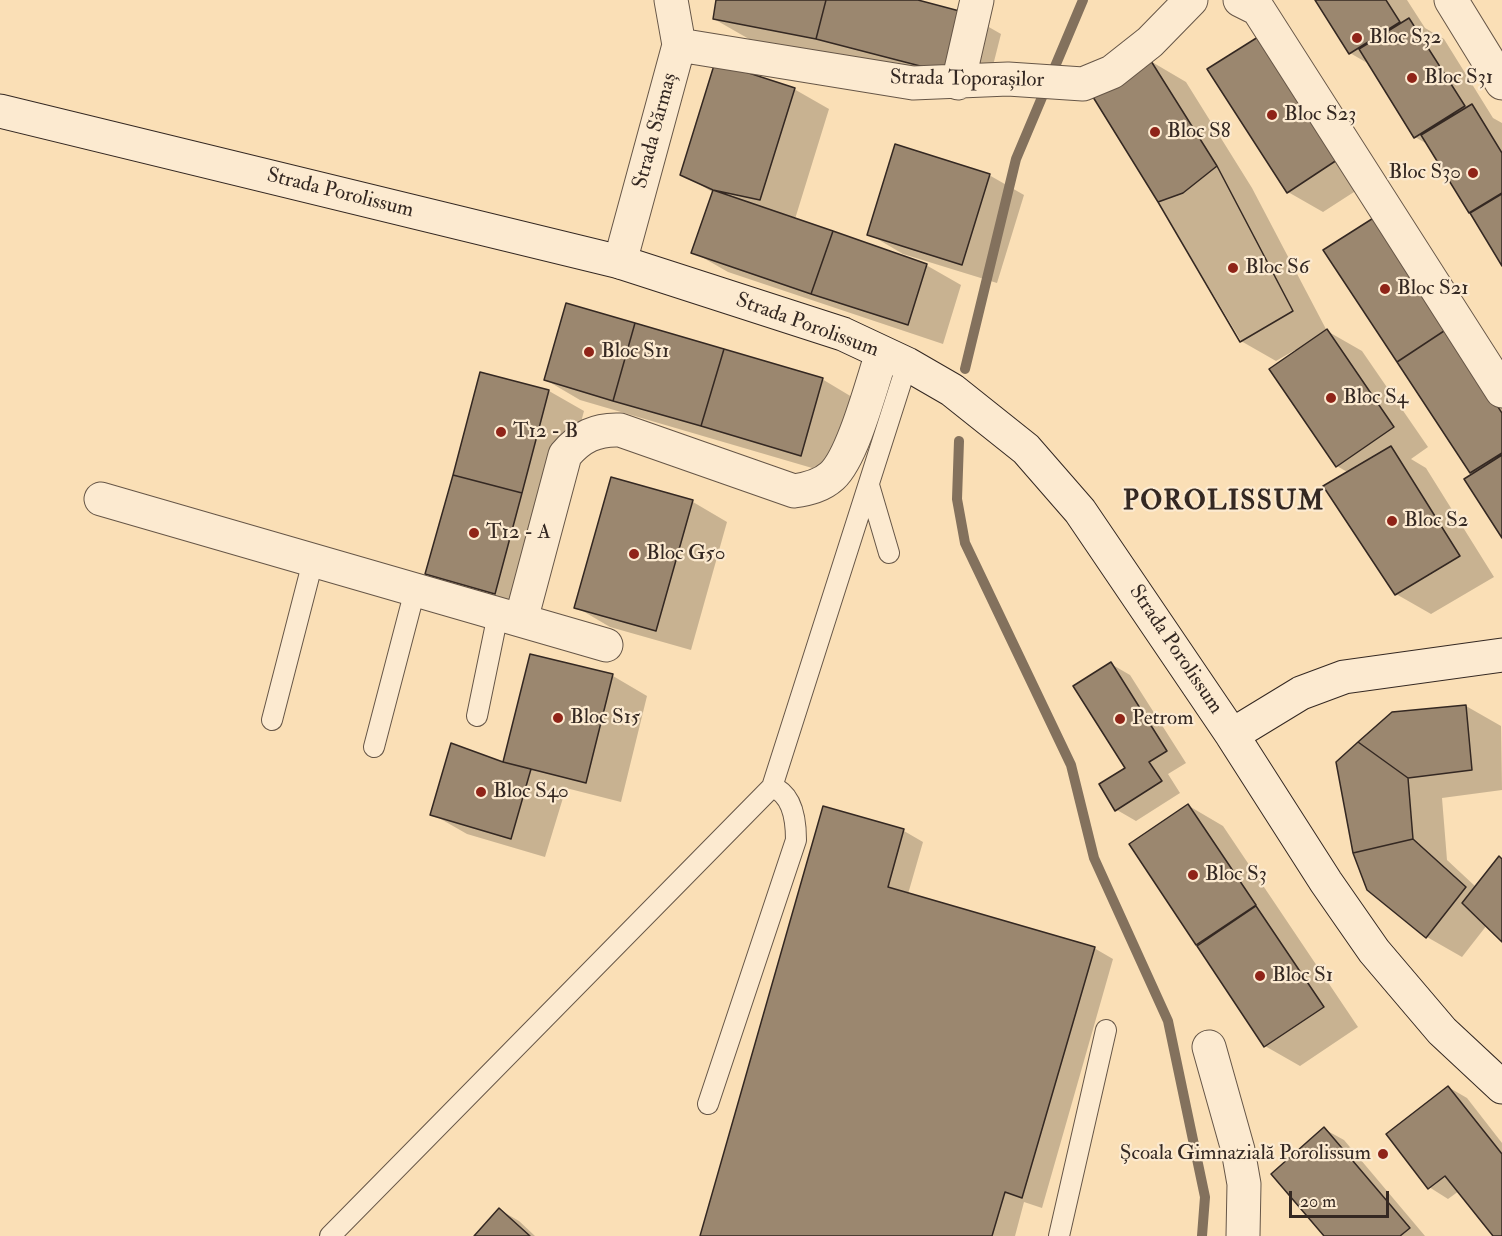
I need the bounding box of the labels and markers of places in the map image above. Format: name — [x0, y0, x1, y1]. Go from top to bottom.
place label: Bloc S32 — [1369, 25, 1441, 51]
marker: Bloc S32 — [1350, 31, 1364, 45]
place label: Bloc S31 — [1424, 65, 1493, 91]
marker: Bloc S31 — [1405, 71, 1419, 85]
place label: Bloc S23 — [1284, 102, 1356, 128]
marker: Bloc S23 — [1265, 108, 1279, 122]
place label: Bloc S8 — [1167, 119, 1230, 145]
marker: Bloc S8 — [1148, 125, 1162, 139]
place label: Bloc S30 — [1389, 160, 1461, 186]
marker: Bloc S30 — [1466, 166, 1480, 180]
place label: Bloc S6 — [1245, 255, 1309, 281]
marker: Bloc S6 — [1226, 261, 1240, 275]
place label: Bloc S21 — [1397, 276, 1469, 302]
marker: Bloc S21 — [1378, 282, 1392, 296]
place label: Bloc S11 — [601, 339, 670, 365]
marker: Bloc S11 — [582, 345, 596, 359]
place label: Bloc S4 — [1343, 385, 1408, 411]
marker: Bloc S4 — [1324, 391, 1338, 405]
place label: T12 - B — [513, 419, 578, 445]
marker: T12 - B — [494, 425, 508, 439]
place label: Bloc S2 — [1404, 508, 1468, 534]
marker: Bloc S2 — [1385, 514, 1399, 528]
place label: T12 - A — [486, 520, 551, 546]
marker: T12 - A — [467, 526, 481, 540]
place label: Bloc G50 — [646, 541, 725, 567]
marker: Bloc G50 — [627, 547, 641, 561]
place label: Bloc S15 — [570, 705, 640, 731]
place label: Petrom — [1132, 706, 1193, 732]
marker: Bloc S15 — [551, 711, 565, 725]
marker: Petrom — [1113, 712, 1127, 726]
place label: Bloc S40 — [493, 779, 569, 805]
marker: Bloc S40 — [474, 785, 488, 799]
place label: Bloc S3 — [1205, 862, 1267, 888]
marker: Bloc S3 — [1186, 868, 1200, 882]
place label: Bloc S1 — [1272, 963, 1333, 989]
marker: Bloc S1 — [1253, 969, 1267, 983]
place label: Școala Gimnazială Porolissum — [1120, 1141, 1371, 1167]
marker: Școala Gimnazială Porolissum — [1376, 1147, 1390, 1161]

